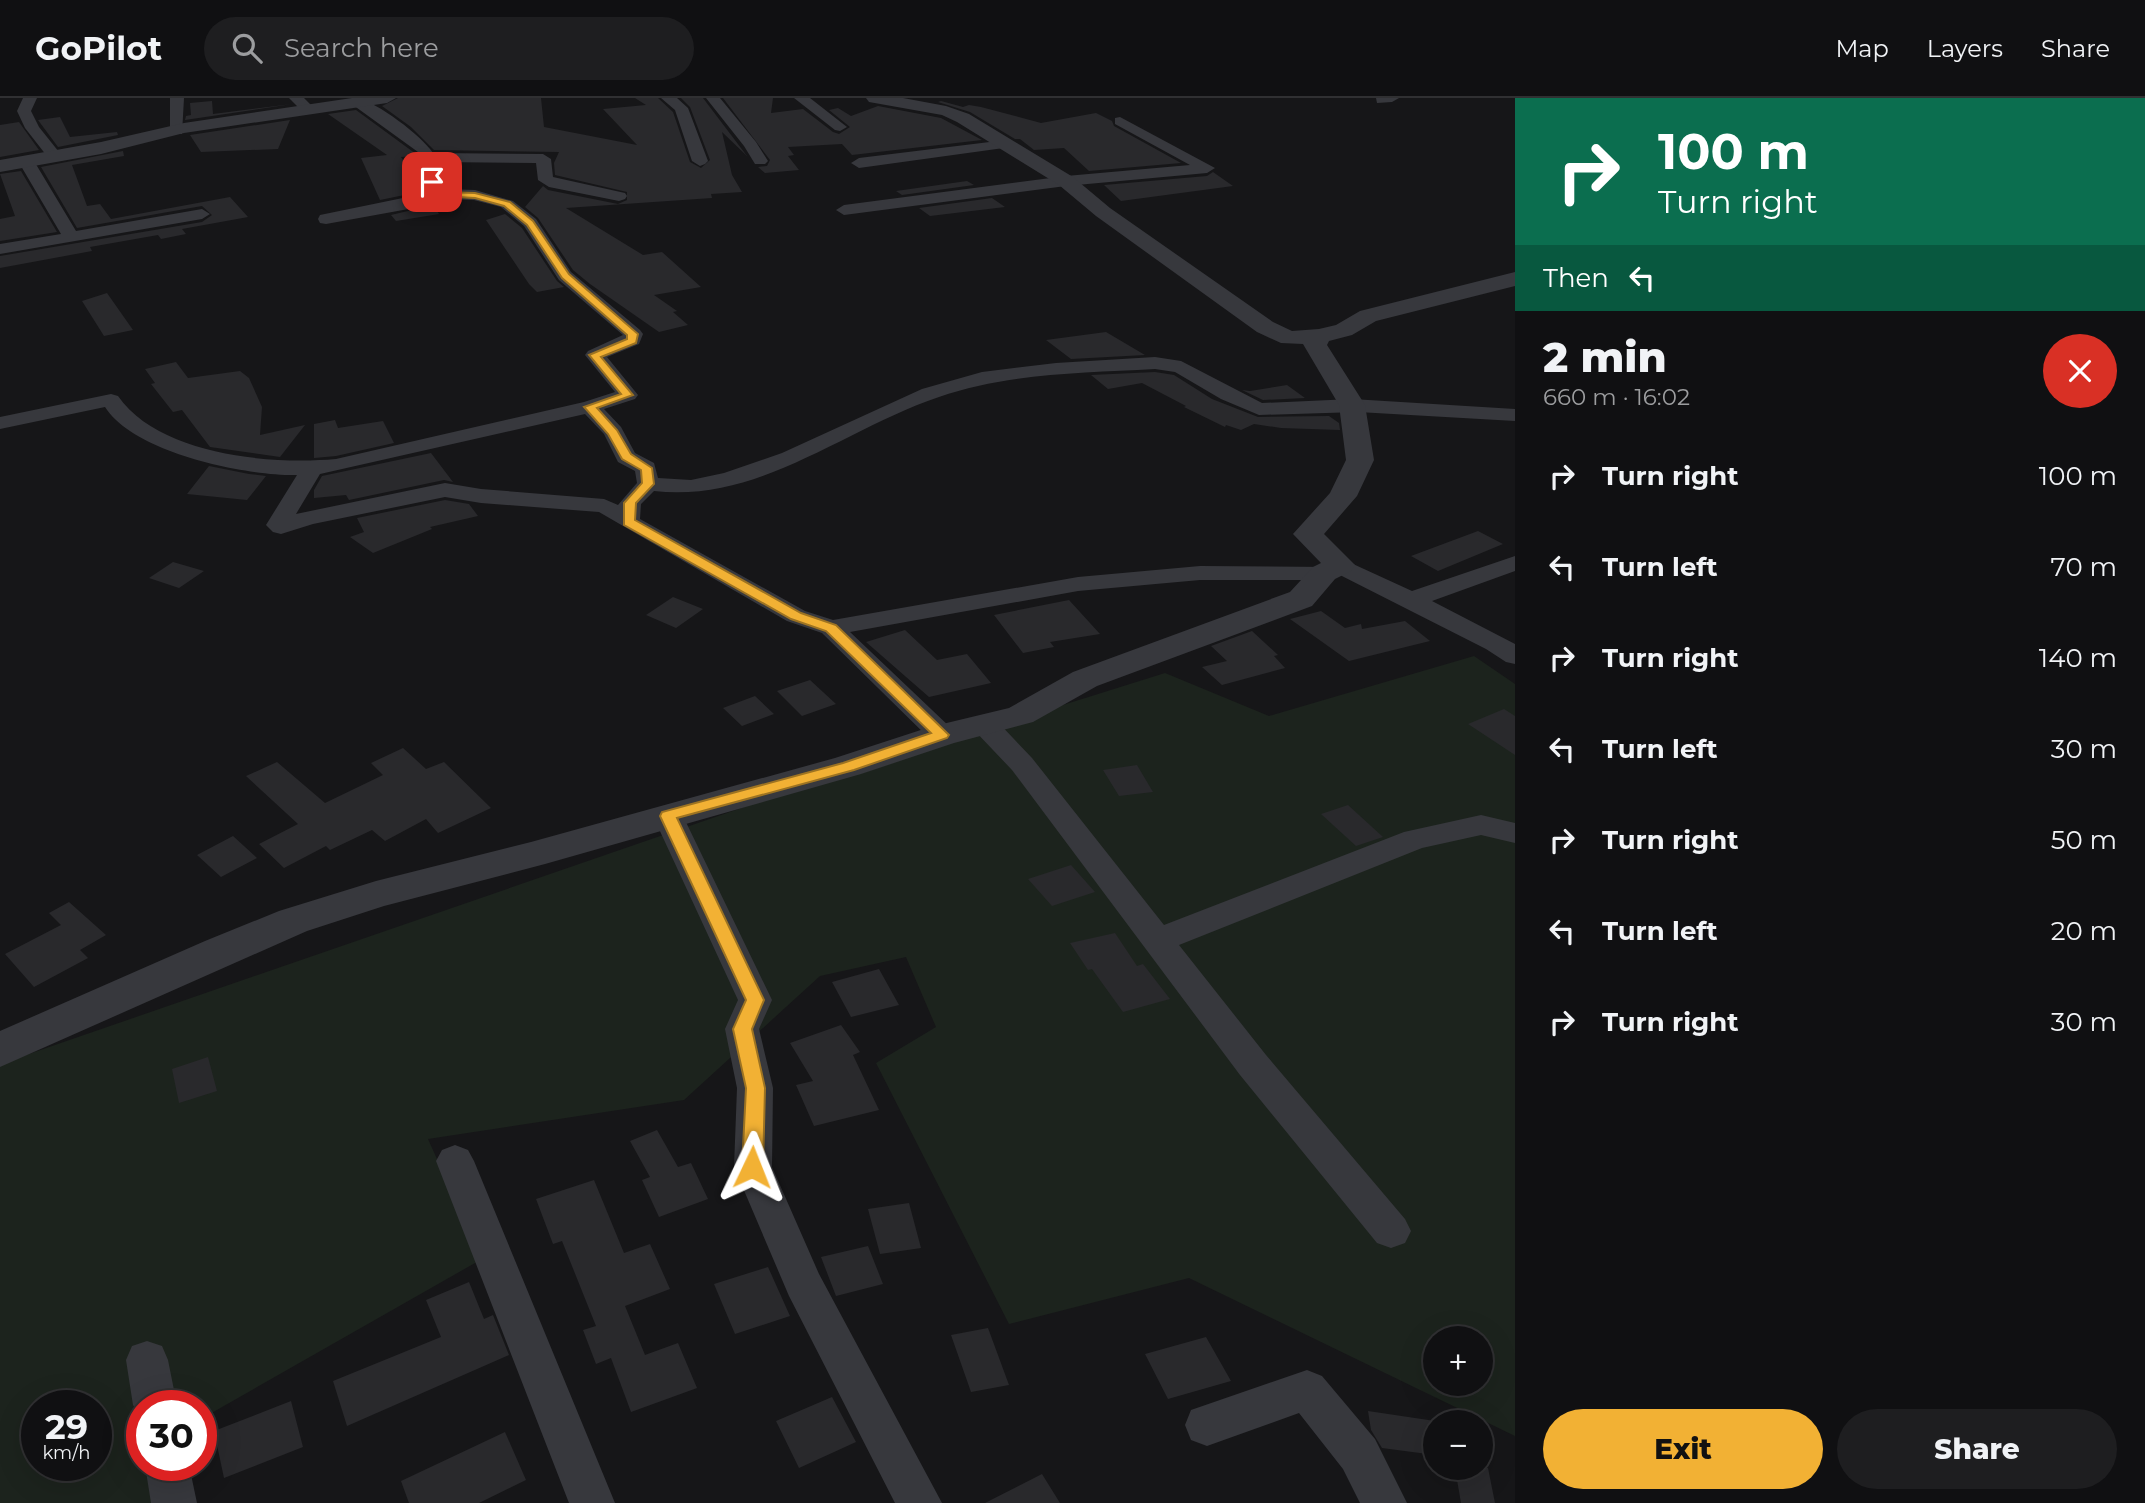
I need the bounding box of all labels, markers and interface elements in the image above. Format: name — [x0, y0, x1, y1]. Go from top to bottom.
search box — [204, 17, 694, 80]
text: GoPilot — [35, 28, 162, 68]
icon: search — [228, 29, 266, 67]
text: Search here — [284, 32, 439, 64]
text: Map — [1835, 34, 1889, 63]
text: Layers — [1927, 34, 2003, 63]
text: Share — [2041, 34, 2110, 63]
text: 100 m — [1658, 122, 1809, 181]
icon: right — [1543, 126, 1634, 217]
pin — [402, 152, 462, 212]
icon: arrive — [413, 163, 451, 201]
text: Turn right — [1658, 182, 1818, 221]
icon: left — [1623, 259, 1661, 297]
text: Then — [1543, 262, 1609, 294]
text: 2 min — [1543, 331, 1667, 383]
button: close — [2043, 334, 2117, 408]
text: 660 m · 16:02 — [1543, 383, 1690, 411]
icon: right — [1543, 457, 1581, 495]
text: Turn right — [1602, 460, 1738, 492]
text: 100 m — [2039, 460, 2117, 492]
icon: left — [1543, 548, 1581, 586]
text: Turn left — [1602, 551, 1718, 583]
text: 70 m — [2051, 551, 2117, 583]
icon: right — [1543, 639, 1581, 677]
text: Turn right — [1602, 642, 1738, 674]
text: 140 m — [2039, 642, 2117, 674]
icon: left — [1543, 730, 1581, 768]
text: Turn left — [1602, 733, 1718, 765]
text: 30 m — [2051, 733, 2117, 765]
icon: right — [1543, 821, 1581, 859]
text: Turn right — [1602, 824, 1738, 856]
text: 50 m — [2051, 824, 2117, 856]
icon: left — [1543, 912, 1581, 950]
text: Turn left — [1602, 915, 1718, 947]
text: 20 m — [2051, 915, 2117, 947]
icon: right — [1543, 1003, 1581, 1041]
text: Turn right — [1602, 1006, 1738, 1038]
text: 30 m — [2051, 1006, 2117, 1038]
position arrow — [715, 1130, 789, 1204]
map controls — [1423, 1326, 1493, 1480]
button: + — [1423, 1326, 1493, 1396]
speed limit sign: 30 — [126, 1390, 217, 1481]
text: 29 — [45, 1405, 88, 1448]
button: Exit — [1543, 1409, 1823, 1489]
button: Share — [1837, 1409, 2117, 1489]
button: − — [1423, 1410, 1493, 1480]
text: km/h — [42, 1442, 91, 1464]

